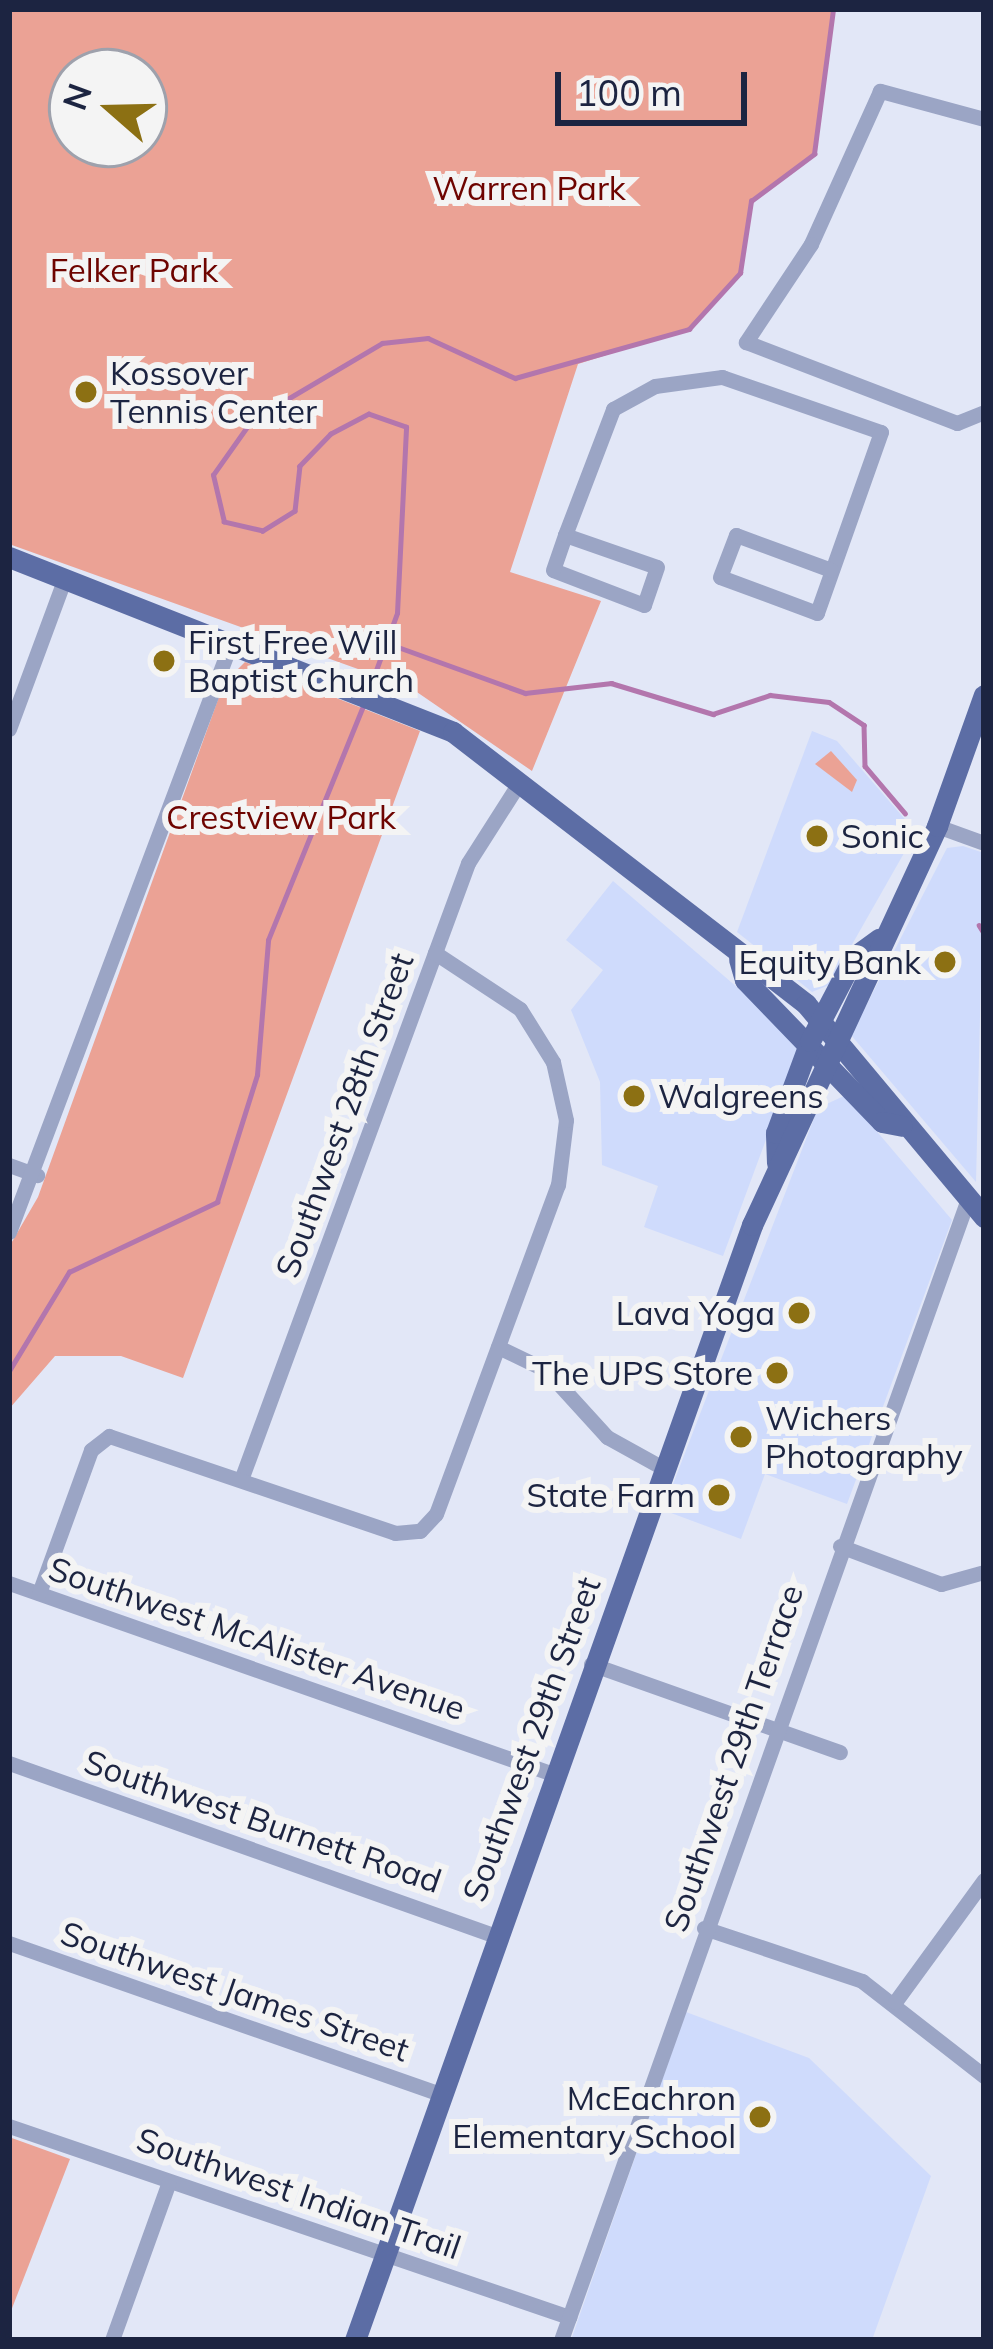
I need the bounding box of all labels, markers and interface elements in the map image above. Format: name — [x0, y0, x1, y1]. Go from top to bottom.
north arrow — [48, 48, 168, 168]
scale bar — [561, 48, 753, 122]
text: 100 m — [576, 70, 682, 115]
text: N — [53, 78, 100, 115]
park label: Warren Park — [432, 168, 626, 208]
park label: Felker Park — [50, 250, 218, 290]
place label: Kossover Tennis Center — [110, 353, 317, 431]
marker: Kossover Tennis Center — [73, 379, 99, 405]
place label: First Free Will Baptist Church — [188, 622, 414, 700]
marker: First Free Will Baptist Church — [151, 648, 177, 674]
park label: Crestview Park — [166, 797, 396, 837]
place label: Sonic — [841, 816, 924, 856]
marker: Sonic — [804, 823, 830, 849]
place label: Equity Bank — [739, 942, 921, 982]
street label: Southwest 28th Street — [267, 947, 421, 1283]
marker: Equity Bank — [932, 949, 958, 975]
place label: Walgreens — [658, 1076, 824, 1116]
marker: Walgreens — [621, 1083, 647, 1109]
place label: Lava Yoga — [616, 1293, 775, 1333]
marker: Lava Yoga — [786, 1300, 812, 1326]
place label: The UPS Store — [532, 1353, 753, 1393]
marker: The UPS Store — [764, 1360, 790, 1386]
place label: Wichers Photography — [765, 1398, 963, 1476]
marker: Wichers Photography — [728, 1424, 754, 1450]
place label: State Farm — [527, 1475, 695, 1515]
marker: State Farm — [706, 1482, 732, 1508]
street label: Southwest McAlister Avenue — [44, 1548, 470, 1728]
street label: Southwest 29th Street — [454, 1571, 608, 1907]
street label: Southwest 29th Terrace — [655, 1580, 811, 1936]
street label: Southwest Burnett Road — [79, 1741, 447, 1901]
street label: Southwest James Street — [56, 1913, 414, 2069]
place label: McEachron Elementary School — [452, 2078, 736, 2156]
marker: McEachron Elementary School — [747, 2104, 773, 2130]
street label: Southwest Indian Trail — [132, 2119, 466, 2267]

